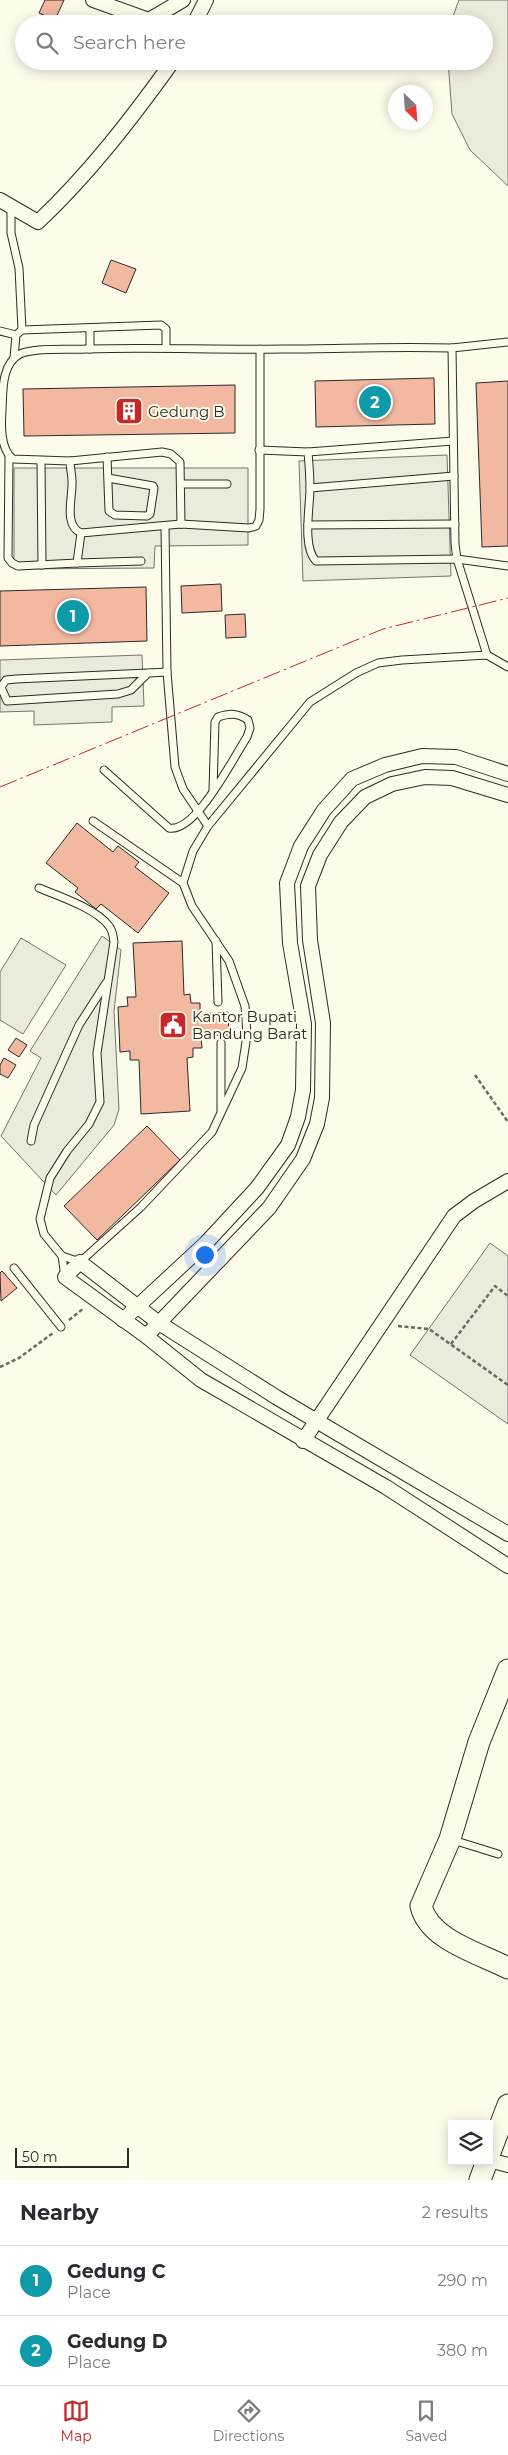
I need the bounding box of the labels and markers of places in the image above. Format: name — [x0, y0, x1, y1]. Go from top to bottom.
pin: 2 — [359, 383, 391, 421]
building icon: Gedung B — [114, 396, 144, 426]
place label: Gedung B — [148, 402, 225, 421]
pin: 1 — [57, 597, 89, 635]
place label: Kantor Bupati Bandung Barat — [192, 1007, 307, 1043]
public building icon: Kantor Bupati Bandung Barat — [158, 1010, 188, 1040]

